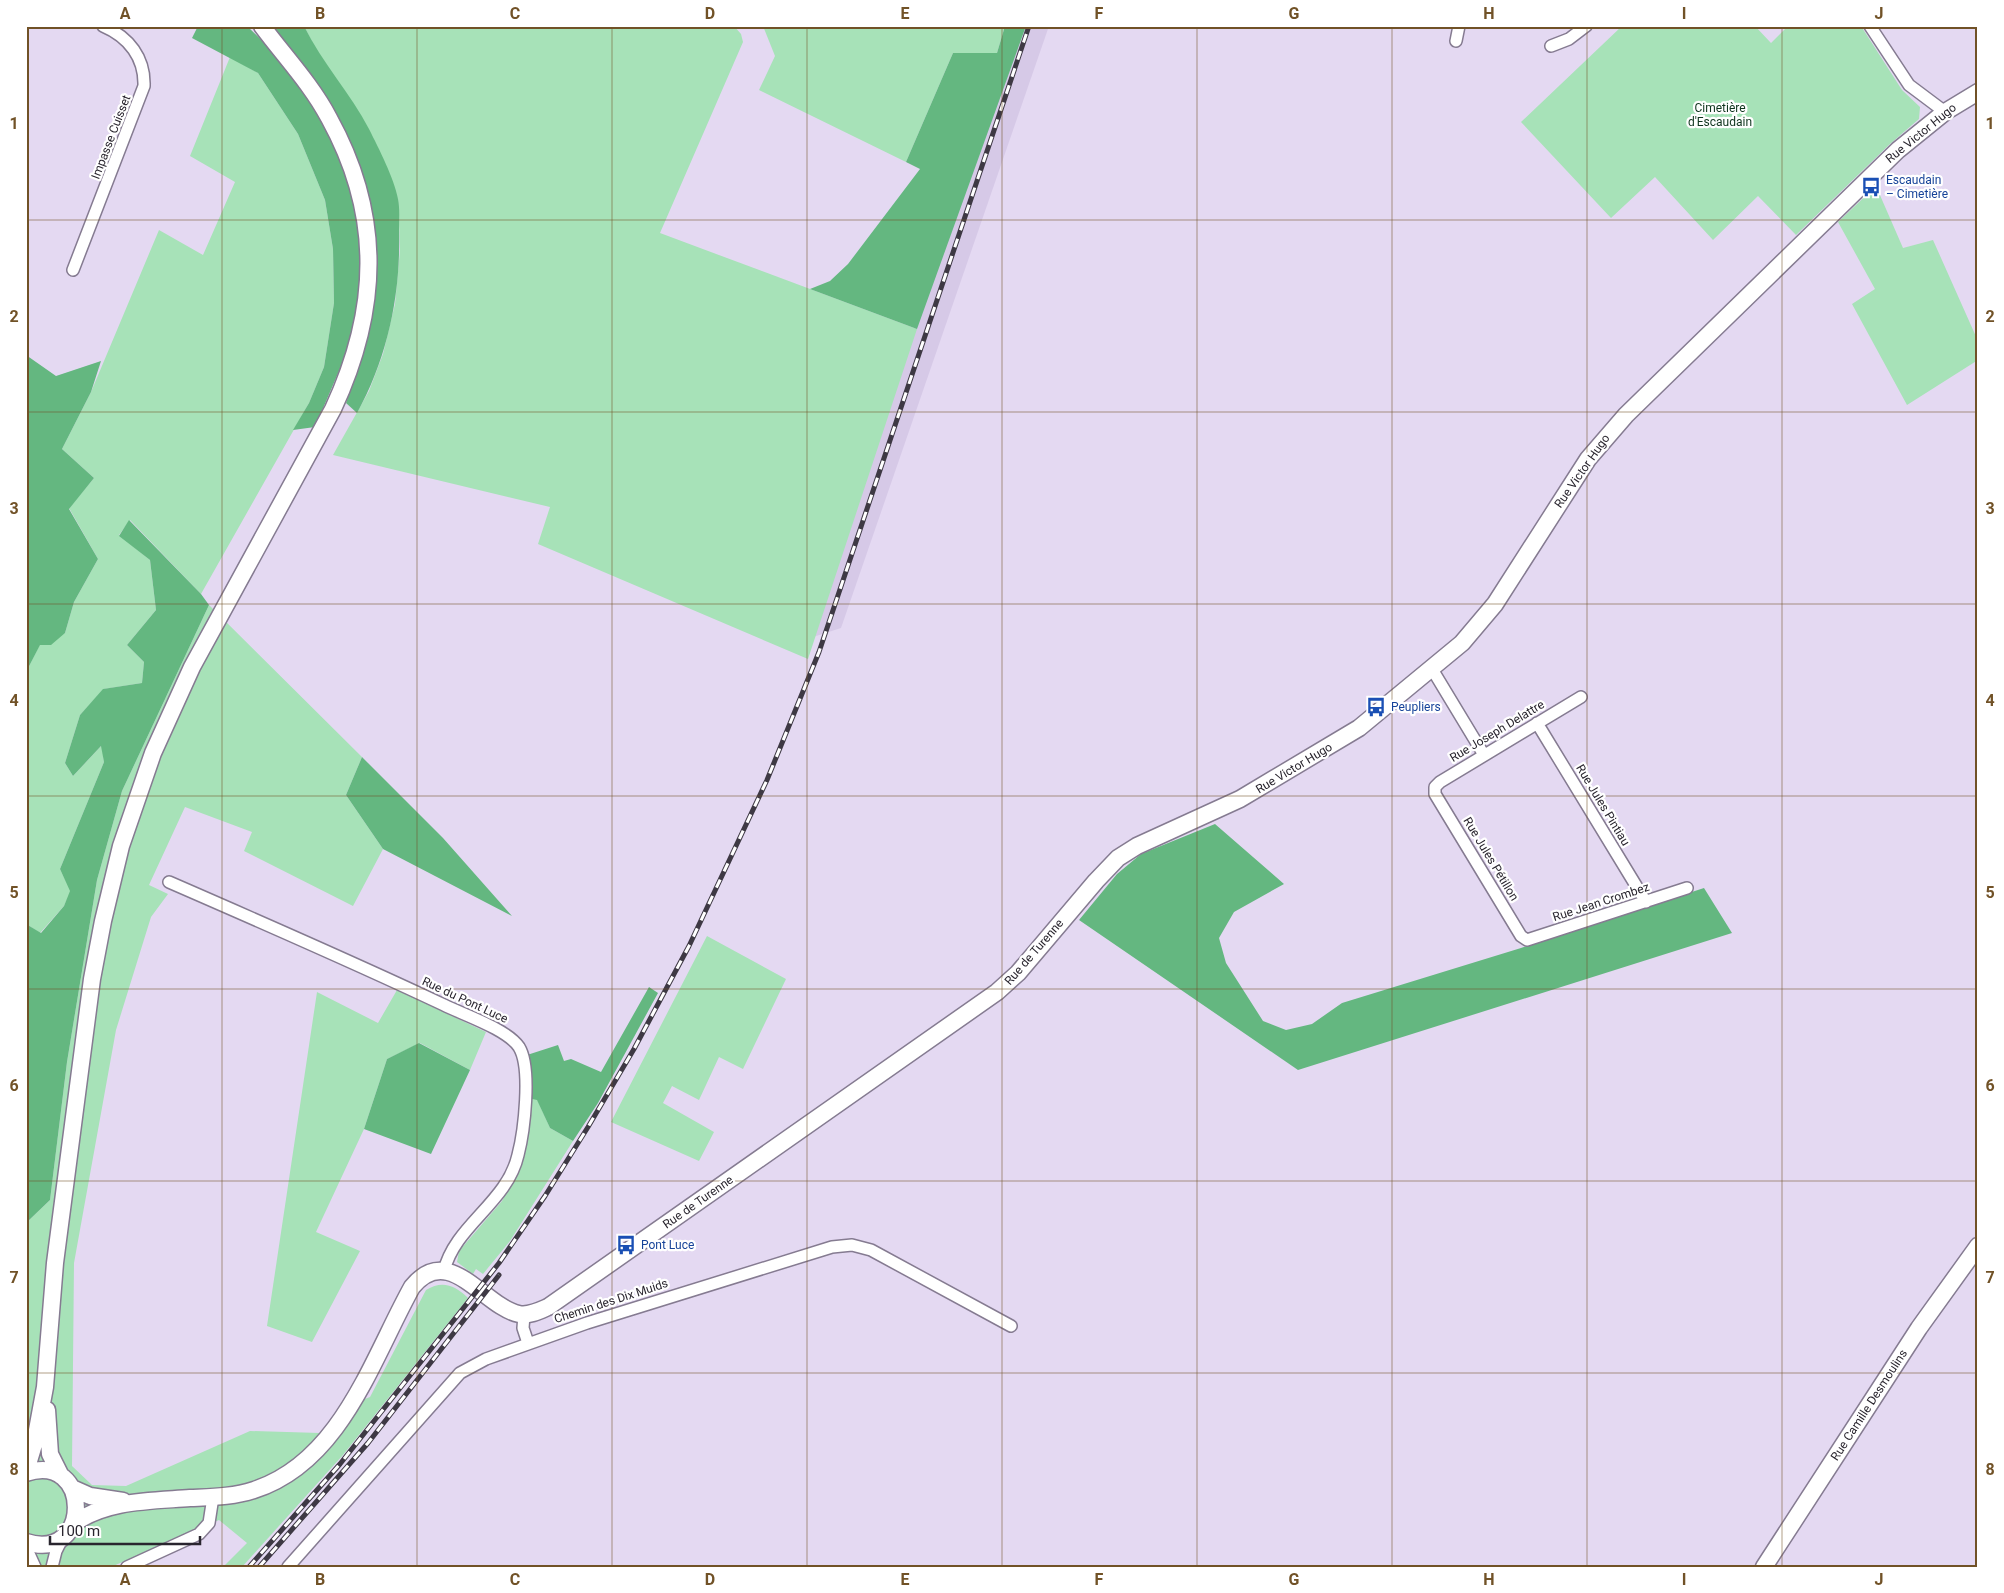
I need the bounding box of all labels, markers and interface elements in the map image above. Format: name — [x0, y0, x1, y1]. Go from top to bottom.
text: A — [120, 4, 131, 23]
text: B — [315, 4, 325, 23]
text: C — [510, 4, 520, 23]
text: D — [705, 4, 715, 23]
text: E — [901, 4, 910, 23]
text: F — [1095, 4, 1104, 23]
text: G — [1289, 4, 1300, 23]
text: H — [1483, 4, 1495, 23]
text: I — [1682, 4, 1686, 23]
text: J — [1875, 4, 1883, 23]
street label: Impasse Cuisset — [89, 93, 133, 181]
street label: Rue Victor Hugo — [1883, 100, 1959, 166]
park label: Cimetière d'Escaudain — [1688, 101, 1752, 129]
text: 1 — [9, 114, 19, 133]
text: 1 — [1985, 114, 1995, 133]
place label: Escaudain – Cimetière — [1886, 173, 1948, 201]
bus stop icon: Escaudain – Cimetière — [1860, 176, 1882, 198]
text: 2 — [9, 307, 19, 326]
text: 2 — [1985, 307, 1995, 326]
street label: Rue Victor Hugo — [1551, 431, 1613, 511]
text: 3 — [9, 499, 19, 518]
text: 3 — [1985, 499, 1995, 518]
text: 4 — [9, 691, 19, 710]
text: 4 — [1985, 691, 1995, 710]
bus stop icon: Peupliers — [1365, 696, 1387, 718]
street label: Rue Joseph Delattre — [1447, 697, 1547, 765]
place label: Peupliers — [1391, 700, 1441, 714]
street label: Rue Victor Hugo — [1253, 740, 1335, 796]
street label: Rue Jules Pintiau — [1573, 762, 1633, 848]
street label: Rue Jules Pétillon — [1461, 815, 1521, 903]
street label: Rue Jean Crombez — [1551, 880, 1651, 924]
text: 5 — [9, 883, 19, 902]
text: 5 — [1985, 883, 1995, 902]
street label: Rue de Turenne — [1002, 916, 1066, 988]
street label: Rue du Pont Luce — [420, 974, 510, 1026]
text: 6 — [9, 1076, 19, 1095]
text: 6 — [1985, 1076, 1995, 1095]
street label: Rue de Turenne — [660, 1173, 736, 1231]
bus stop icon: Pont Luce — [615, 1234, 637, 1256]
place label: Pont Luce — [641, 1238, 694, 1252]
text: 7 — [9, 1268, 19, 1287]
text: 7 — [1985, 1268, 1995, 1287]
street label: Chemin des Dix Muids — [552, 1276, 670, 1326]
street label: Rue Camille Desmoulins — [1828, 1347, 1910, 1463]
text: 8 — [9, 1460, 19, 1479]
text: 8 — [1985, 1460, 1995, 1479]
scale bar — [50, 1513, 200, 1545]
text: 100 m — [58, 1522, 100, 1540]
text: A — [120, 1570, 131, 1589]
text: B — [315, 1570, 325, 1589]
text: C — [510, 1570, 520, 1589]
text: D — [705, 1570, 715, 1589]
text: E — [901, 1570, 910, 1589]
text: F — [1095, 1570, 1104, 1589]
text: G — [1289, 1570, 1300, 1589]
text: H — [1483, 1570, 1495, 1589]
text: I — [1682, 1570, 1686, 1589]
text: J — [1875, 1570, 1883, 1589]

